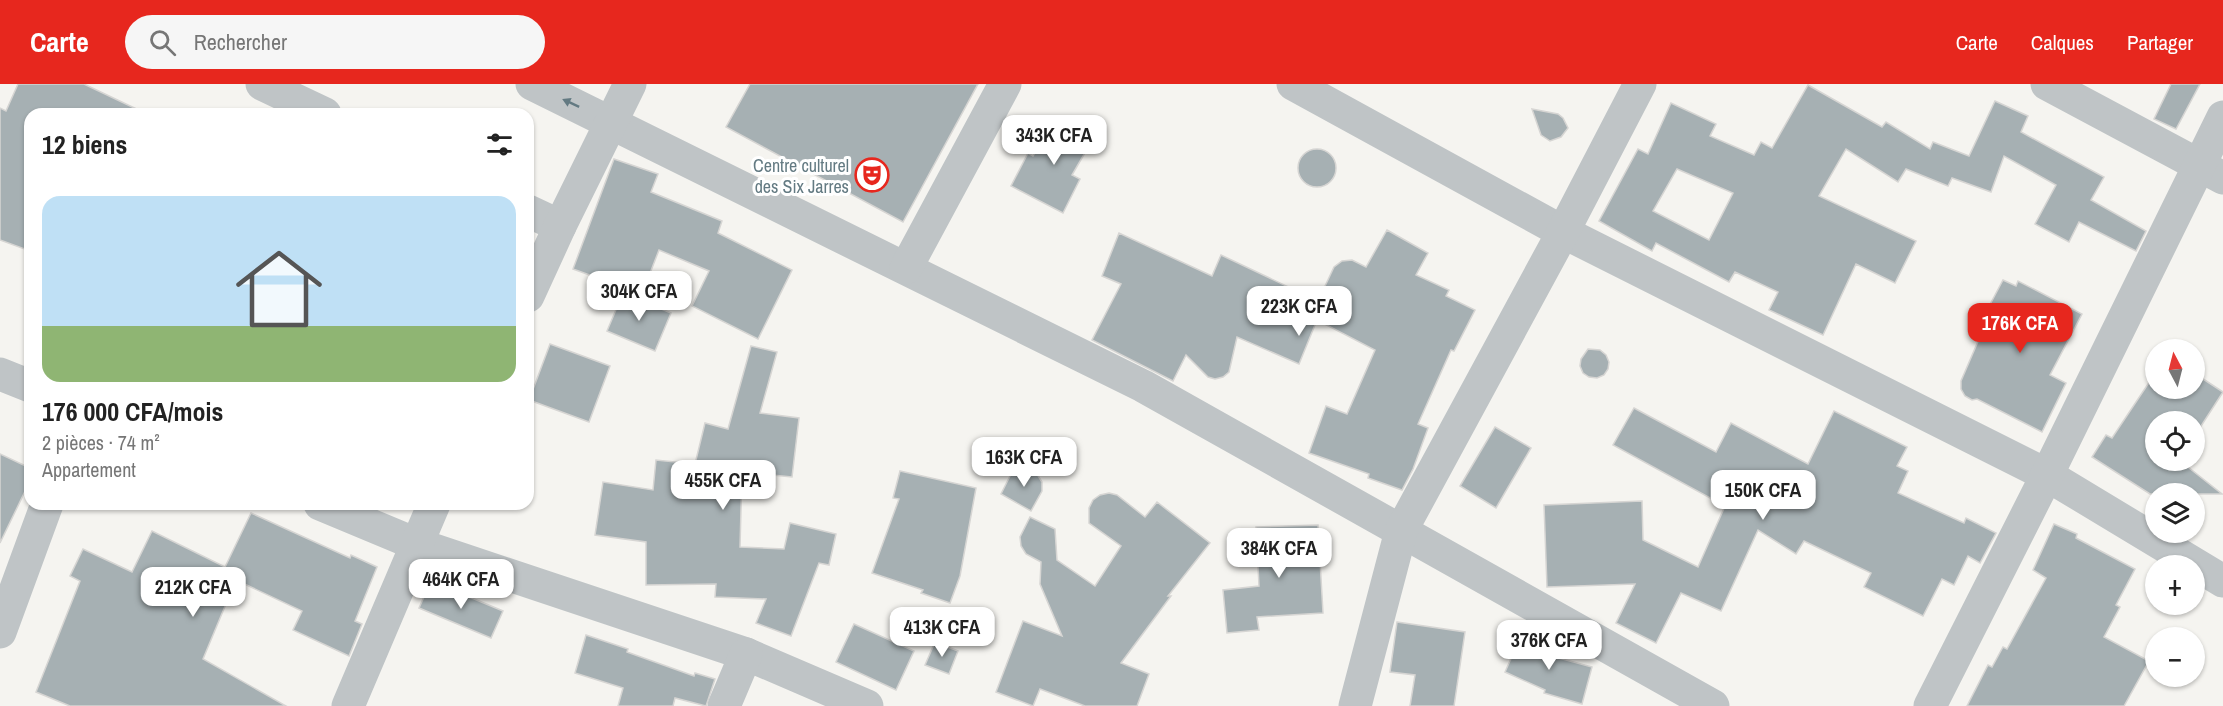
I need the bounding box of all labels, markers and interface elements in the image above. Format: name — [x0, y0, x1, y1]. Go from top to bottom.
search box — [125, 15, 545, 69]
text: Carte — [30, 23, 89, 61]
icon: search — [146, 26, 179, 59]
text: Rechercher — [194, 27, 287, 57]
text: Carte — [1956, 28, 1998, 57]
text: Calques — [2031, 28, 2094, 57]
text: Partager — [2127, 28, 2193, 57]
one-way arrow — [563, 98, 580, 107]
pin: 343K CFA — [992, 115, 1116, 166]
text: 343K CFA — [1016, 121, 1092, 148]
text: 12 biens — [42, 127, 127, 162]
icon: filters — [483, 128, 516, 161]
place label: Centre culturel des Six Jarres — [753, 153, 849, 199]
theatre icon: Centre culturel des Six Jarres — [854, 157, 890, 193]
icon: home — [225, 235, 333, 343]
pin: 304K CFA — [577, 271, 701, 322]
text: 304K CFA — [601, 277, 677, 304]
pin: 223K CFA — [1237, 286, 1361, 337]
text: 223K CFA — [1261, 292, 1337, 319]
pin: 176K CFA — [1958, 303, 2082, 354]
text: 176K CFA — [1982, 309, 2058, 336]
north arrow — [2145, 339, 2205, 399]
map controls — [2145, 339, 2205, 687]
text: 176 000 CFA/mois — [42, 394, 223, 429]
button: locate — [2145, 411, 2205, 471]
text: 2 pièces · 74 m² — [42, 429, 160, 456]
pin: 163K CFA — [962, 437, 1086, 488]
text: 163K CFA — [986, 443, 1062, 470]
text: Appartement — [42, 456, 136, 483]
pin: 455K CFA — [661, 460, 785, 511]
text: 455K CFA — [685, 466, 761, 493]
pin: 150K CFA — [1701, 470, 1825, 521]
text: 150K CFA — [1725, 476, 1801, 503]
button: layers — [2145, 483, 2205, 543]
pin: 384K CFA — [1217, 528, 1341, 579]
text: 384K CFA — [1241, 534, 1317, 561]
button: + — [2145, 555, 2205, 615]
pin: 464K CFA — [399, 559, 523, 610]
text: 464K CFA — [423, 565, 499, 592]
pin: 212K CFA — [131, 567, 255, 618]
text: 212K CFA — [155, 573, 231, 600]
pin: 413K CFA — [880, 607, 1004, 658]
text: 413K CFA — [904, 613, 980, 640]
pin: 376K CFA — [1487, 620, 1611, 671]
text: 376K CFA — [1511, 626, 1587, 653]
button: − — [2145, 627, 2205, 687]

